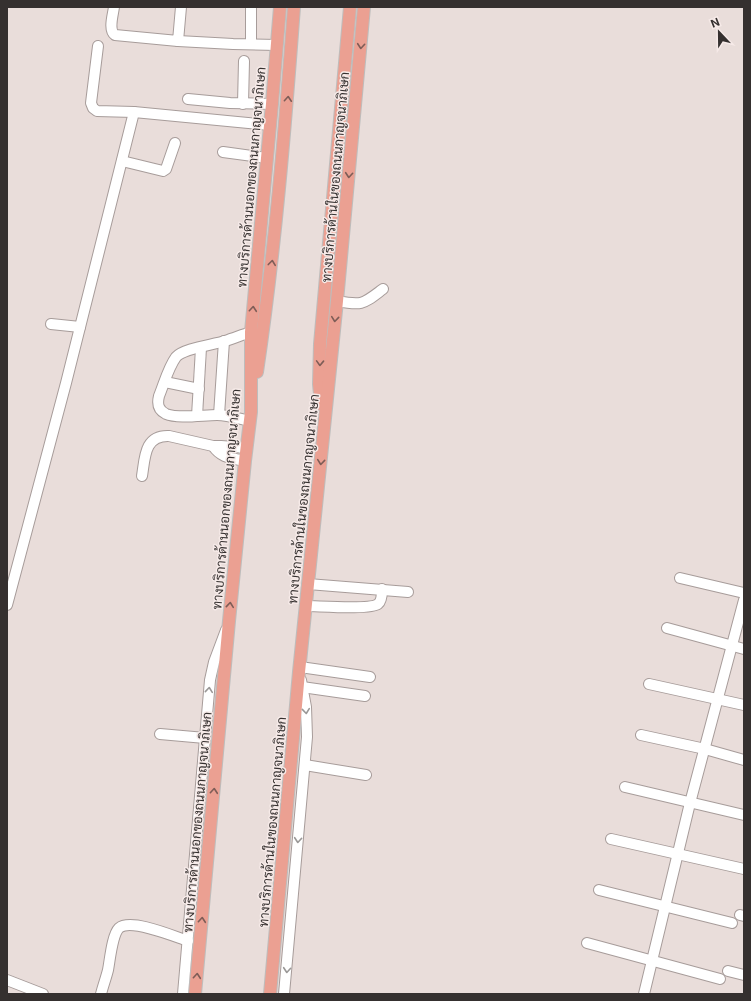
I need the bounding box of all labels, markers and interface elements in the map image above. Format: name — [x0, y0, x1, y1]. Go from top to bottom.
north arrow — [699, 12, 739, 52]
text: N — [709, 15, 722, 31]
one-way arrow — [356, 43, 365, 49]
street label: ทางบริการด้านนอกของถนนกาญจนาภิเษก — [232, 66, 270, 288]
street label: ทางบริการด้านในของถนนกาญจนาภิเษก — [317, 71, 353, 283]
one-way arrow — [283, 96, 292, 102]
one-way arrow — [344, 172, 353, 178]
one-way arrow — [267, 260, 276, 266]
one-way arrow — [249, 306, 258, 312]
one-way arrow — [331, 316, 340, 322]
one-way arrow — [316, 360, 324, 366]
street label: ทางบริการด้านนอกของถนนกาญจนาภิเษก — [207, 388, 245, 610]
street label: ทางบริการด้านในของถนนกาญจนาภิเษก — [283, 393, 323, 605]
one-way arrow — [316, 459, 325, 465]
one-way arrow — [226, 602, 235, 608]
one-way arrow — [204, 687, 213, 693]
one-way arrow — [301, 708, 310, 714]
street label: ทางบริการด้านนอกของถนนกาญจนาภิเษก — [178, 711, 216, 933]
street label: ทางบริการด้านในของถนนกาญจนาภิเษก — [254, 716, 290, 928]
one-way arrow — [209, 788, 218, 794]
one-way arrow — [294, 837, 303, 843]
one-way arrow — [198, 917, 207, 923]
one-way arrow — [282, 967, 291, 973]
one-way arrow — [192, 973, 201, 980]

